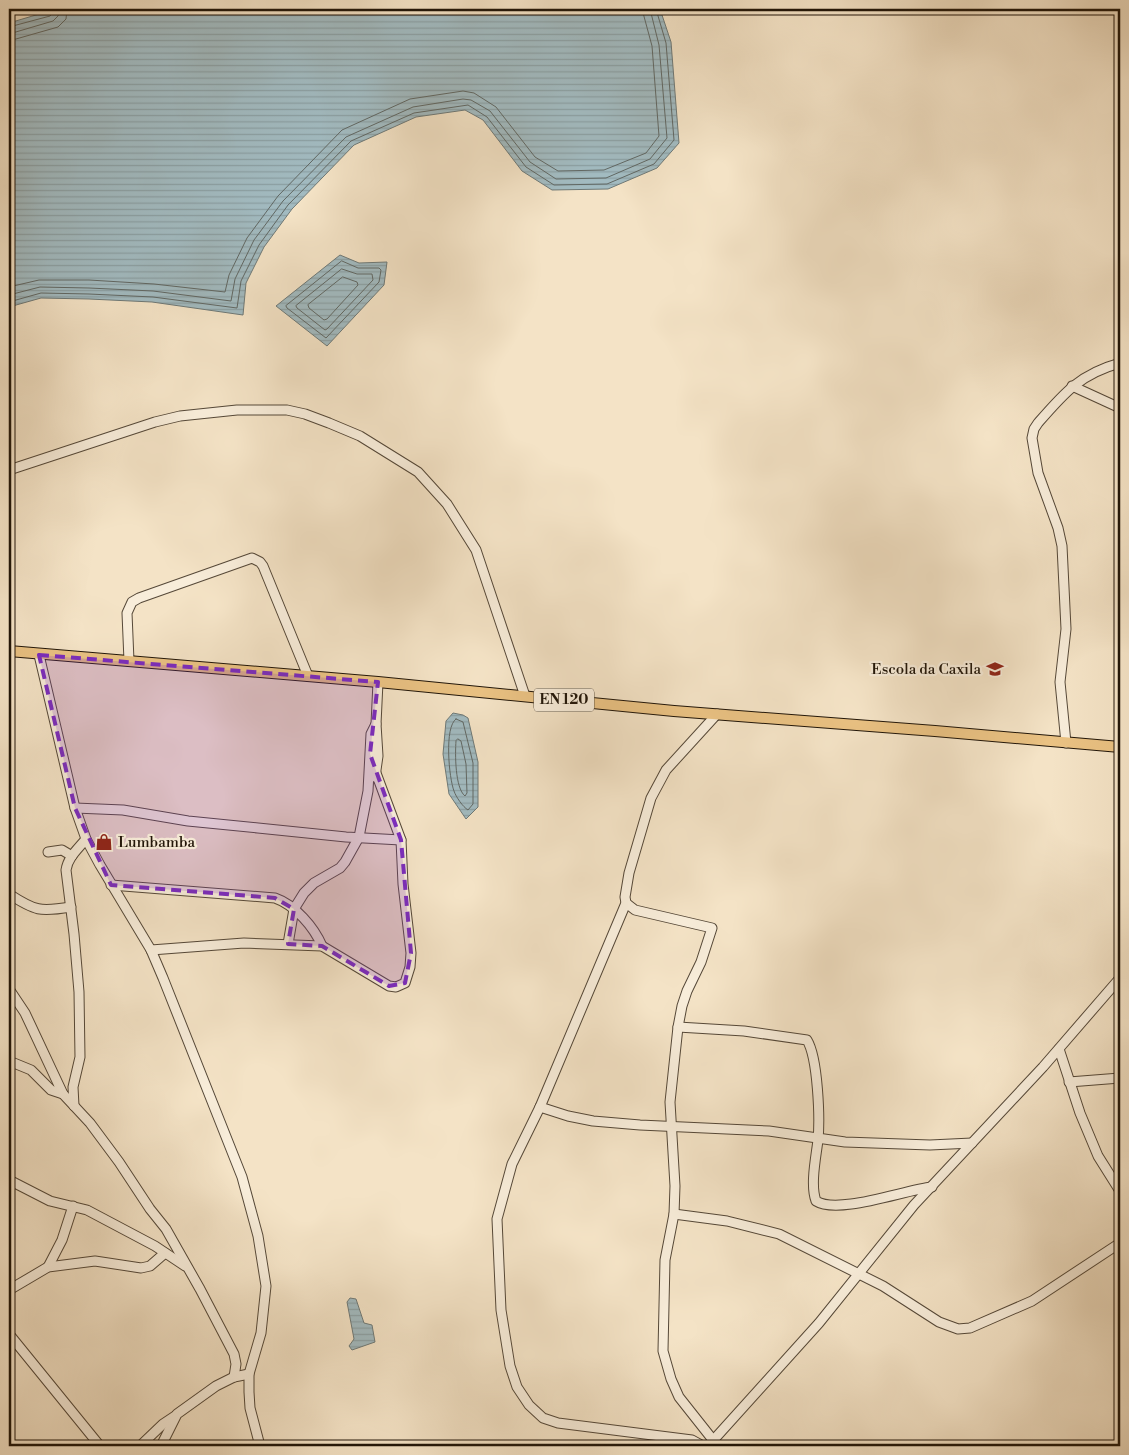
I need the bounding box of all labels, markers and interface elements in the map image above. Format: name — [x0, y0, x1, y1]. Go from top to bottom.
school or university icon: Escola da Caxila — [985, 659, 1005, 679]
place label: Escola da Caxila — [871, 660, 981, 679]
road number: EN 120 — [534, 688, 594, 712]
shop icon: Lumbamba — [94, 832, 114, 852]
place label: Lumbamba — [118, 833, 195, 852]

